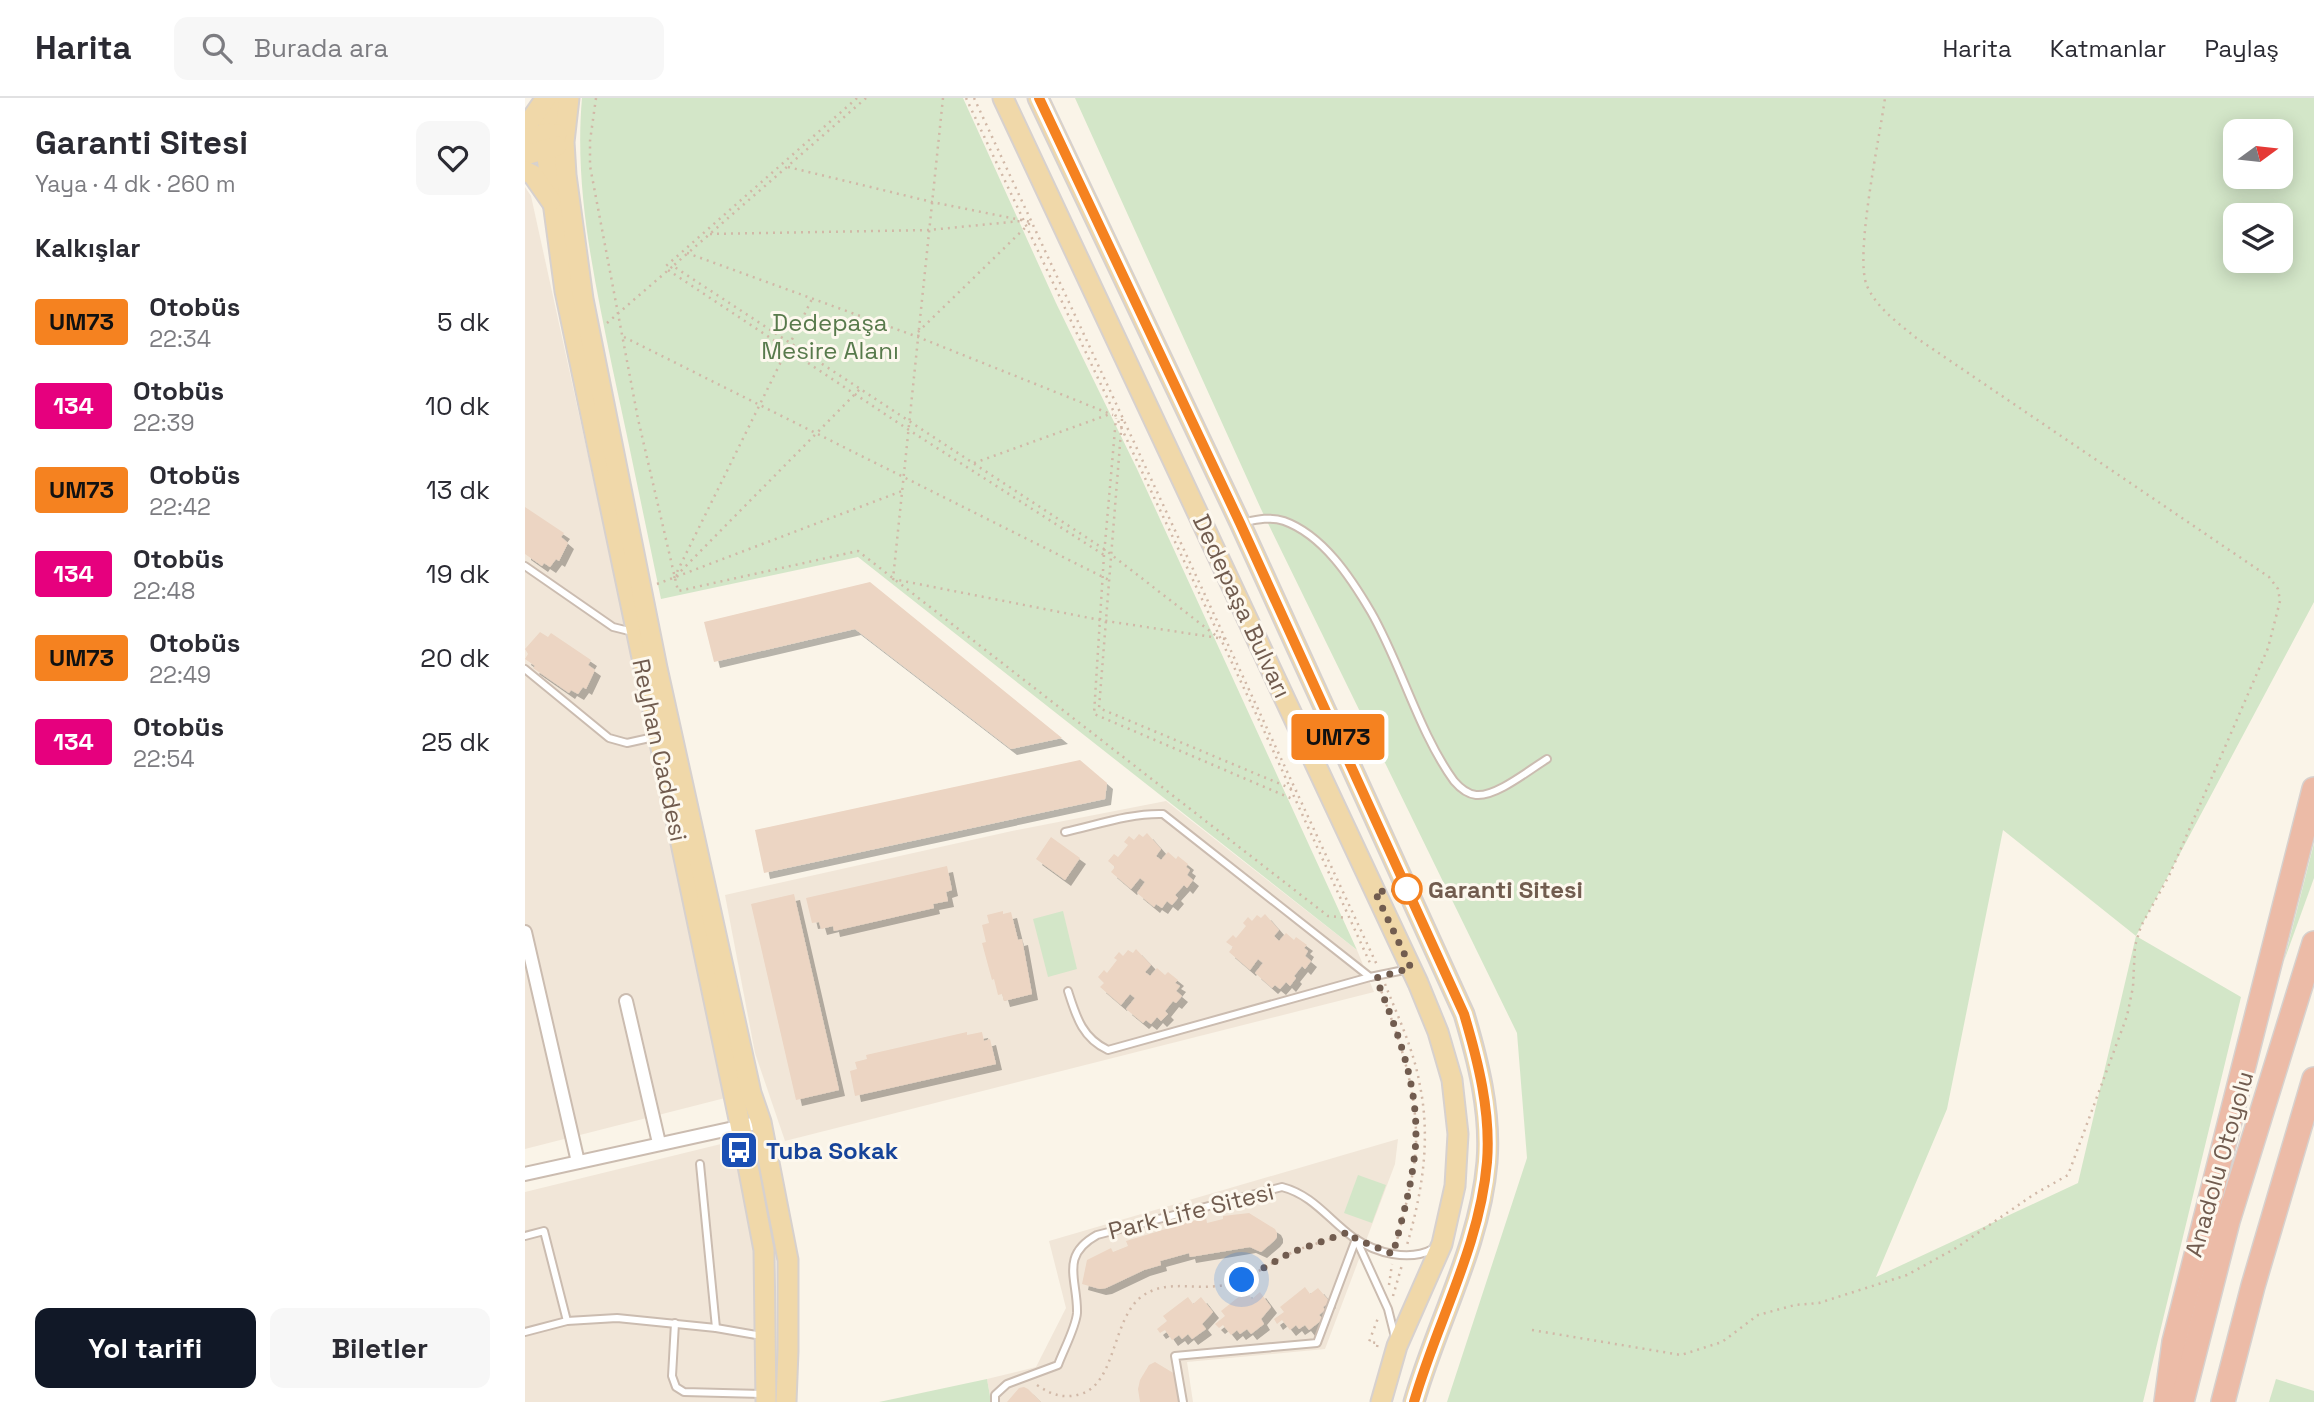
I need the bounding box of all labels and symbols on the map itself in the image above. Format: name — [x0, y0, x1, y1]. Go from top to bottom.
north arrow — [2223, 119, 2293, 189]
park label: Dedepaşa Mesire Alanı — [761, 307, 899, 366]
street label: Dedepaşa Bulvarı — [1186, 509, 1298, 703]
street label: Reyhan Caddesi — [626, 656, 694, 844]
line badge: UM73 — [1289, 714, 1387, 760]
marker: Garanti Sitesi — [1392, 874, 1422, 904]
place label: Garanti Sitesi — [1428, 874, 1583, 905]
street label: Anadolu Otoyolu — [2178, 1067, 2260, 1261]
bus stop icon: Tuba Sokak — [718, 1129, 760, 1171]
place label: Tuba Sokak — [766, 1135, 899, 1166]
street label: Park Life Sitesi — [1105, 1175, 1277, 1247]
your location — [1224, 1262, 1259, 1297]

